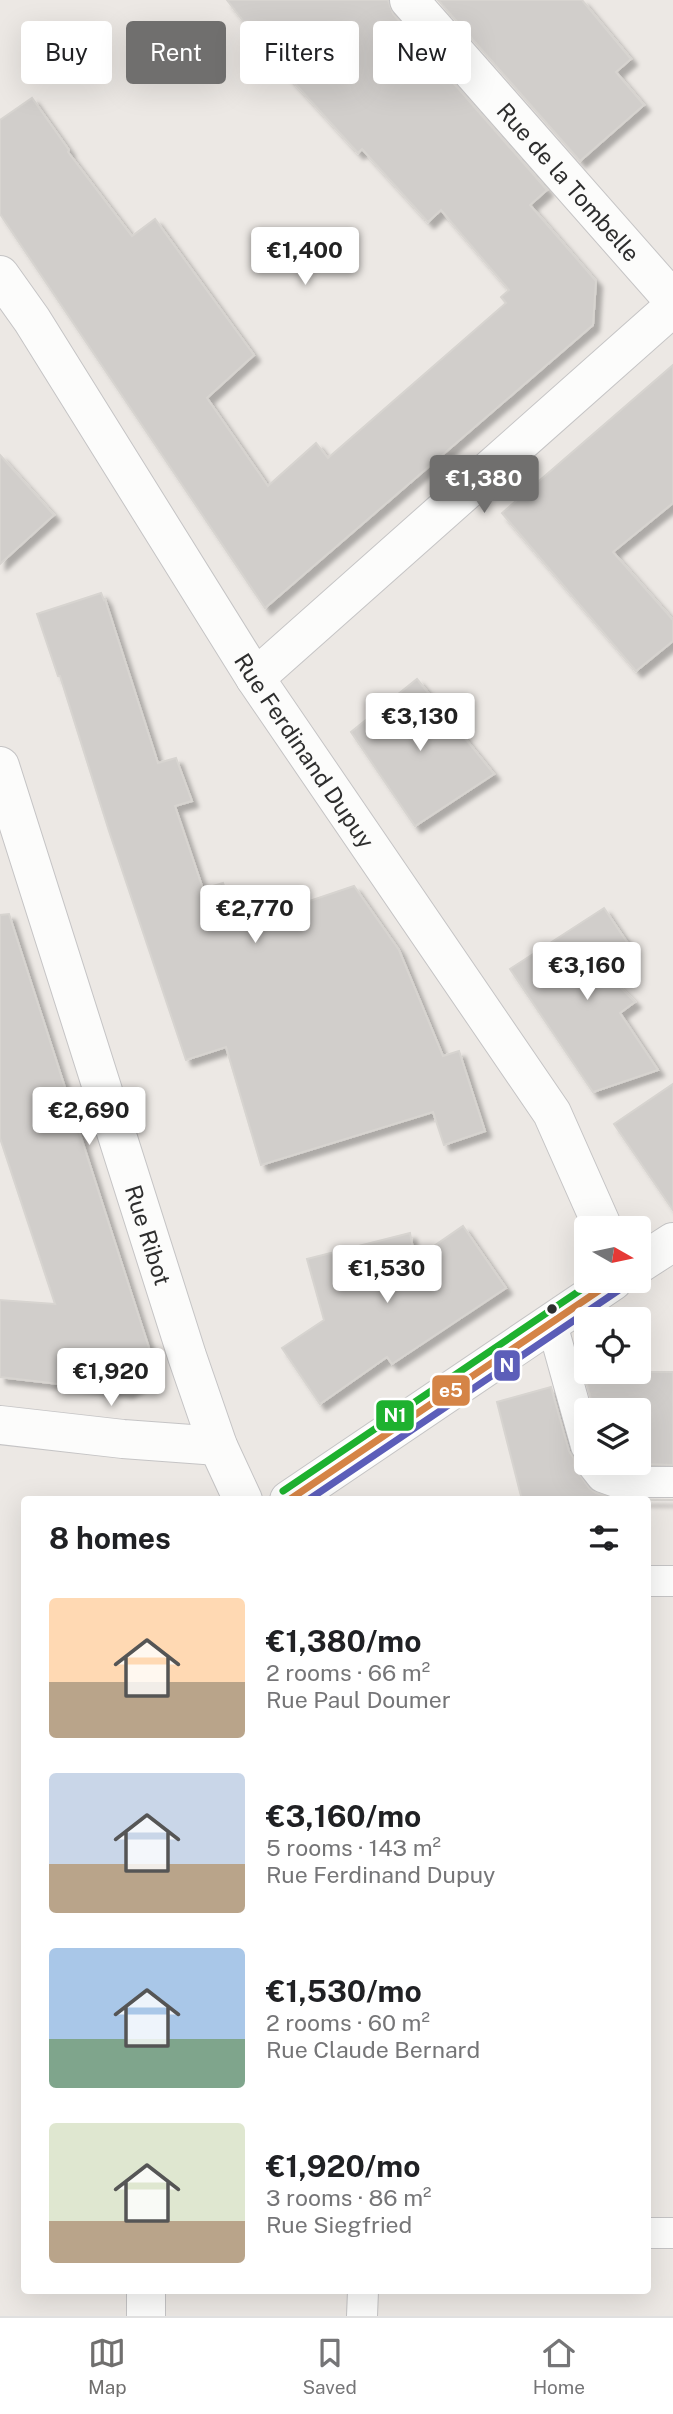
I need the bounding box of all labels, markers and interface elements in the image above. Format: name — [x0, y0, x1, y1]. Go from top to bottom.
chip: Buy — [21, 21, 112, 84]
chip: Rent — [126, 21, 226, 84]
chip: Filters — [240, 21, 359, 84]
chip: New — [373, 21, 471, 84]
street label: Rue de la Tombelle — [492, 97, 646, 266]
pin: €1,400 — [248, 228, 362, 287]
text: €1,400 — [267, 236, 343, 263]
pin: €1,380 — [427, 456, 541, 515]
text: €1,380 — [446, 464, 522, 491]
street label: Rue Ferdinand Dupuy — [229, 648, 380, 853]
pin: €3,130 — [363, 694, 477, 753]
text: €3,130 — [382, 702, 458, 729]
pin: €2,770 — [198, 886, 312, 945]
text: €2,770 — [216, 894, 294, 921]
pin: €3,160 — [530, 942, 644, 1002]
text: €3,160 — [549, 951, 625, 978]
pin: €2,690 — [32, 1088, 146, 1147]
text: €2,690 — [49, 1096, 130, 1123]
street label: Rue Ribot — [120, 1182, 177, 1288]
north arrow — [574, 1216, 651, 1293]
map controls — [574, 1216, 651, 1475]
pin: €1,530 — [330, 1246, 444, 1305]
text: €1,530 — [349, 1254, 425, 1281]
unlabelled marker — [545, 1302, 559, 1316]
button: locate — [574, 1307, 651, 1384]
pin: €1,920 — [54, 1348, 168, 1408]
line badge: N — [493, 1349, 521, 1382]
text: N — [500, 1354, 514, 1376]
text: €1,920 — [73, 1357, 149, 1384]
line badge: e5 — [431, 1374, 471, 1407]
text: e5 — [439, 1379, 463, 1401]
button: layers — [574, 1398, 651, 1475]
line badge: N1 — [375, 1399, 415, 1432]
text: N1 — [384, 1404, 407, 1426]
icon: filters — [585, 1519, 623, 1557]
text: 8 homes — [49, 1520, 171, 1556]
text: €1,380/mo — [266, 1623, 421, 1659]
icon: home — [105, 1626, 189, 1710]
text: 2 rooms · 66 m² — [266, 1659, 430, 1686]
text: Rue Paul Doumer — [266, 1686, 451, 1713]
text: €3,160/mo — [266, 1798, 421, 1834]
icon: home — [105, 1801, 189, 1885]
text: 5 rooms · 143 m² — [266, 1834, 441, 1861]
text: Rue Ferdinand Dupuy — [266, 1861, 495, 1888]
text: €1,530/mo — [266, 1973, 422, 2009]
icon: home — [105, 1976, 189, 2060]
text: 2 rooms · 60 m² — [266, 2009, 430, 2036]
text: Rue Claude Bernard — [266, 2036, 480, 2063]
text: €1,920/mo — [266, 2148, 420, 2184]
icon: home — [105, 2151, 189, 2235]
text: 3 rooms · 86 m² — [266, 2184, 432, 2211]
text: Rue Siegfried — [266, 2211, 412, 2238]
tab: Map — [88, 2334, 127, 2398]
tab: Saved — [302, 2334, 357, 2398]
tab: Home — [533, 2334, 585, 2398]

